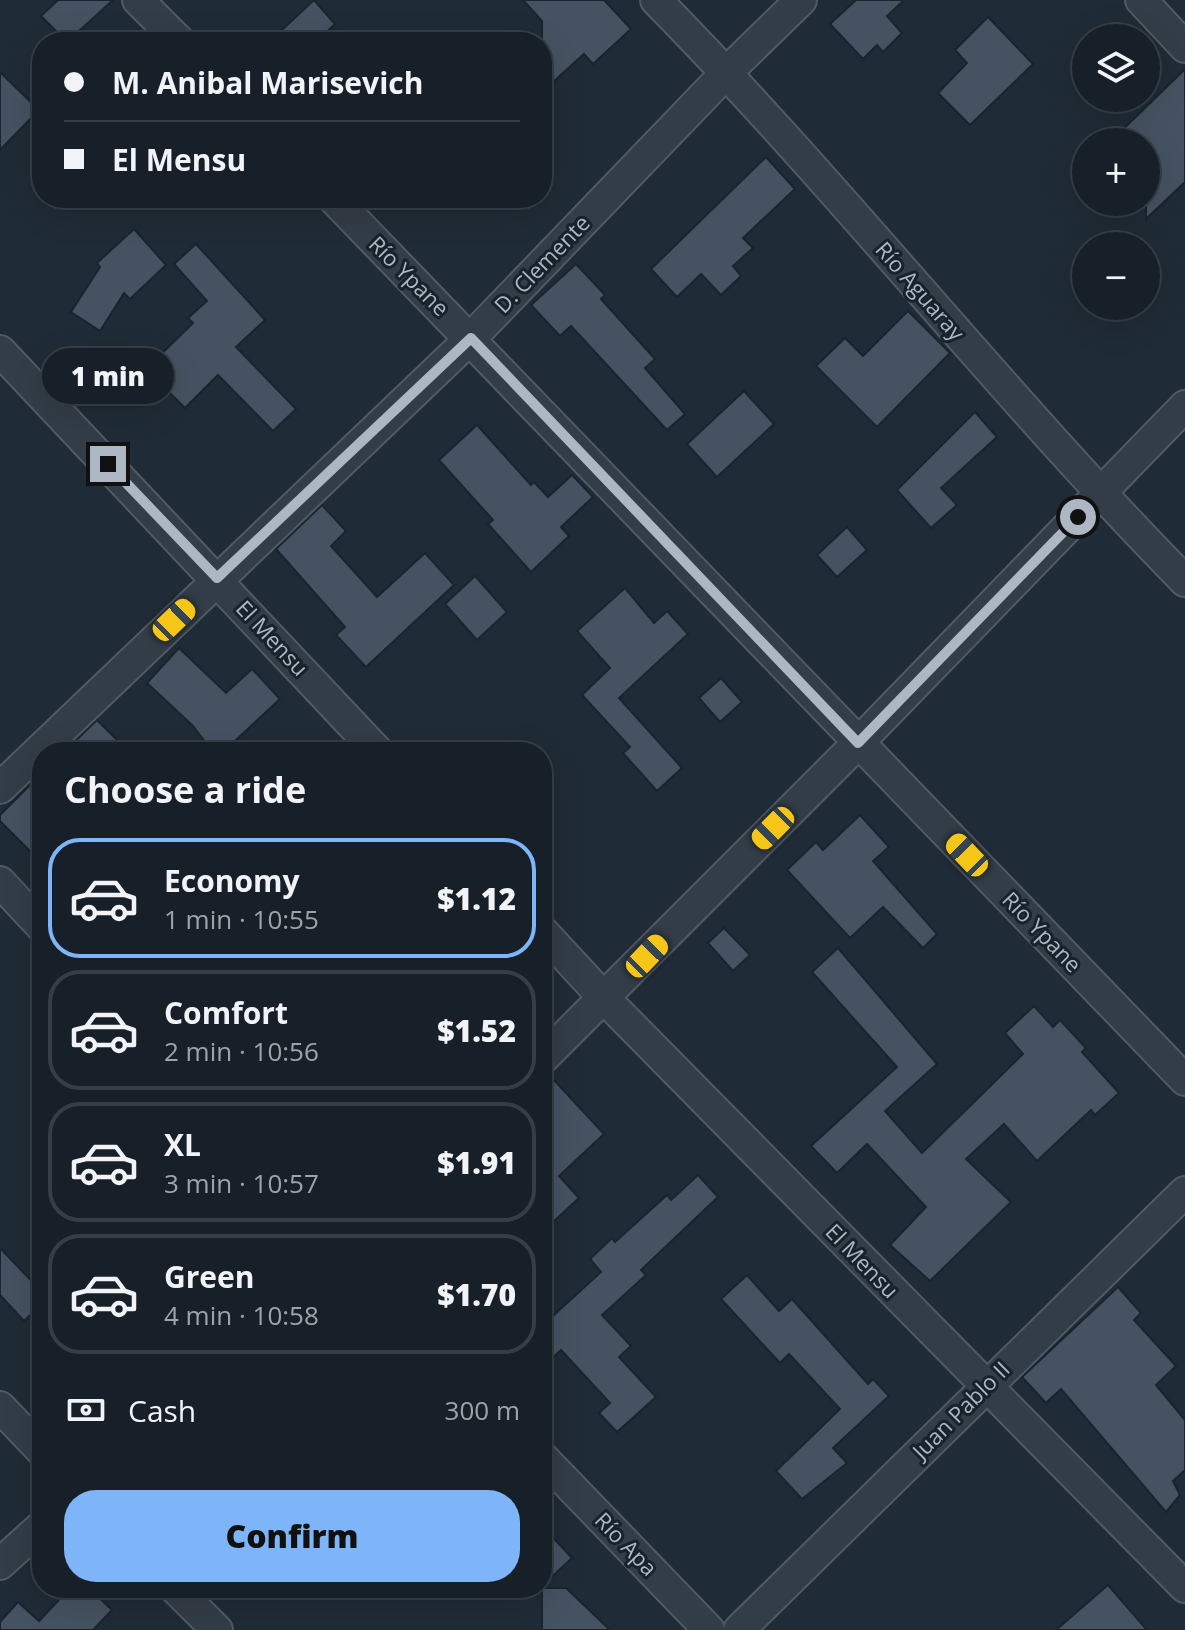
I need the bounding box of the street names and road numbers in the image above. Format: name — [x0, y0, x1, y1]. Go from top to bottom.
street label: D. Clemente — [487, 208, 596, 319]
street label: Río Ypane — [363, 229, 456, 322]
street label: Río Aguaray — [869, 235, 973, 347]
street label: El Mensu — [230, 593, 315, 682]
street label: Río Ypane — [997, 884, 1089, 978]
street label: El Mensu — [820, 1216, 906, 1304]
street label: Juan Pablo II — [904, 1354, 1016, 1466]
street label: Río Apa — [589, 1505, 664, 1582]

